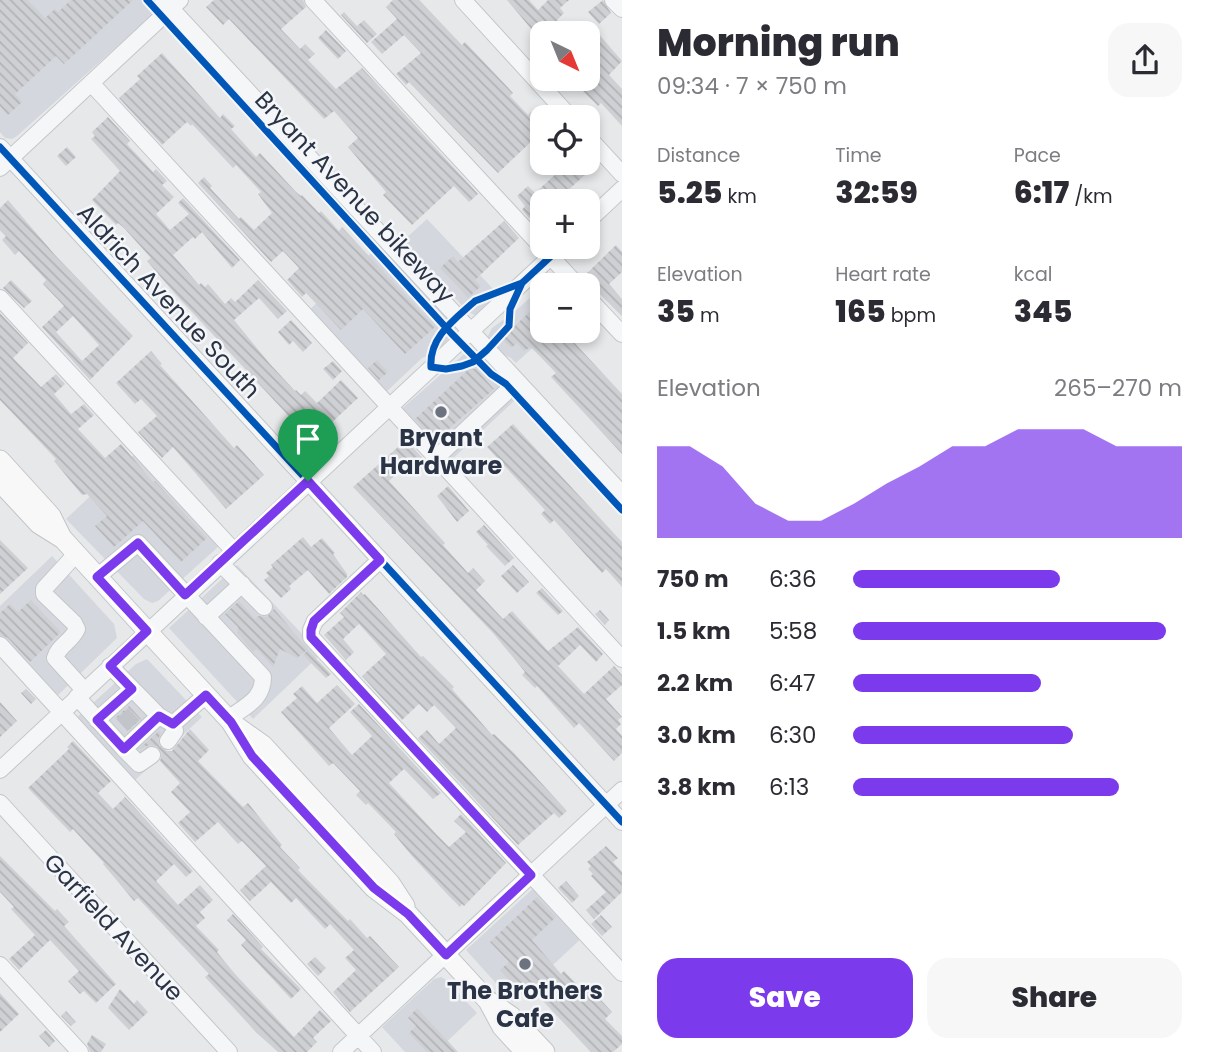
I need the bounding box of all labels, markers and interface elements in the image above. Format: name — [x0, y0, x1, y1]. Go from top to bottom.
text: Morning run — [657, 16, 900, 69]
north arrow — [530, 21, 600, 91]
map controls — [530, 21, 600, 343]
button: share — [1108, 23, 1182, 97]
text: 09:34 · 7 × 750 m — [657, 70, 847, 102]
street label: Bryant Avenue bikeway — [248, 84, 463, 311]
button: locate — [530, 105, 600, 175]
text: Distance — [657, 142, 740, 169]
text: Time — [835, 142, 882, 169]
text: Pace — [1014, 142, 1061, 169]
text: 5.25 — [657, 171, 722, 214]
text: 32:59 — [835, 171, 918, 214]
text: 6:17 — [1014, 171, 1069, 214]
text: km — [722, 183, 757, 210]
text: /km — [1069, 183, 1113, 210]
button: + — [530, 189, 600, 259]
street label: Aldrich Avenue South — [70, 197, 268, 405]
text: Elevation — [657, 261, 743, 288]
text: Heart rate — [835, 261, 931, 288]
text: kcal — [1014, 261, 1053, 288]
button: − — [530, 273, 600, 343]
text: 35 — [657, 290, 695, 333]
text: 165 — [835, 290, 886, 333]
text: 345 — [1014, 290, 1072, 333]
text: m — [695, 302, 720, 329]
text: bpm — [886, 302, 936, 329]
text: Elevation — [657, 372, 761, 404]
text: 265–270 m — [1054, 372, 1182, 404]
marker: Bryant Hardware — [433, 404, 449, 420]
pin — [278, 409, 338, 481]
icon: arrive — [289, 420, 327, 458]
place label: Bryant Hardware — [380, 421, 502, 482]
text: 750 m — [657, 563, 728, 595]
text: 6:36 — [769, 563, 817, 595]
text: 1.5 km — [657, 615, 731, 647]
text: 5:58 — [769, 615, 817, 647]
text: 2.2 km — [657, 667, 733, 699]
text: 6:47 — [769, 667, 816, 699]
text: 3.0 km — [657, 719, 736, 751]
text: 6:30 — [769, 719, 817, 751]
text: 3.8 km — [657, 771, 736, 803]
text: 6:13 — [769, 771, 809, 803]
street label: Garfield Avenue — [37, 846, 191, 1008]
marker: The Brothers Cafe — [517, 956, 533, 972]
button: Save — [657, 958, 913, 1038]
button: Share — [927, 958, 1182, 1038]
place label: The Brothers Cafe — [447, 974, 603, 1035]

